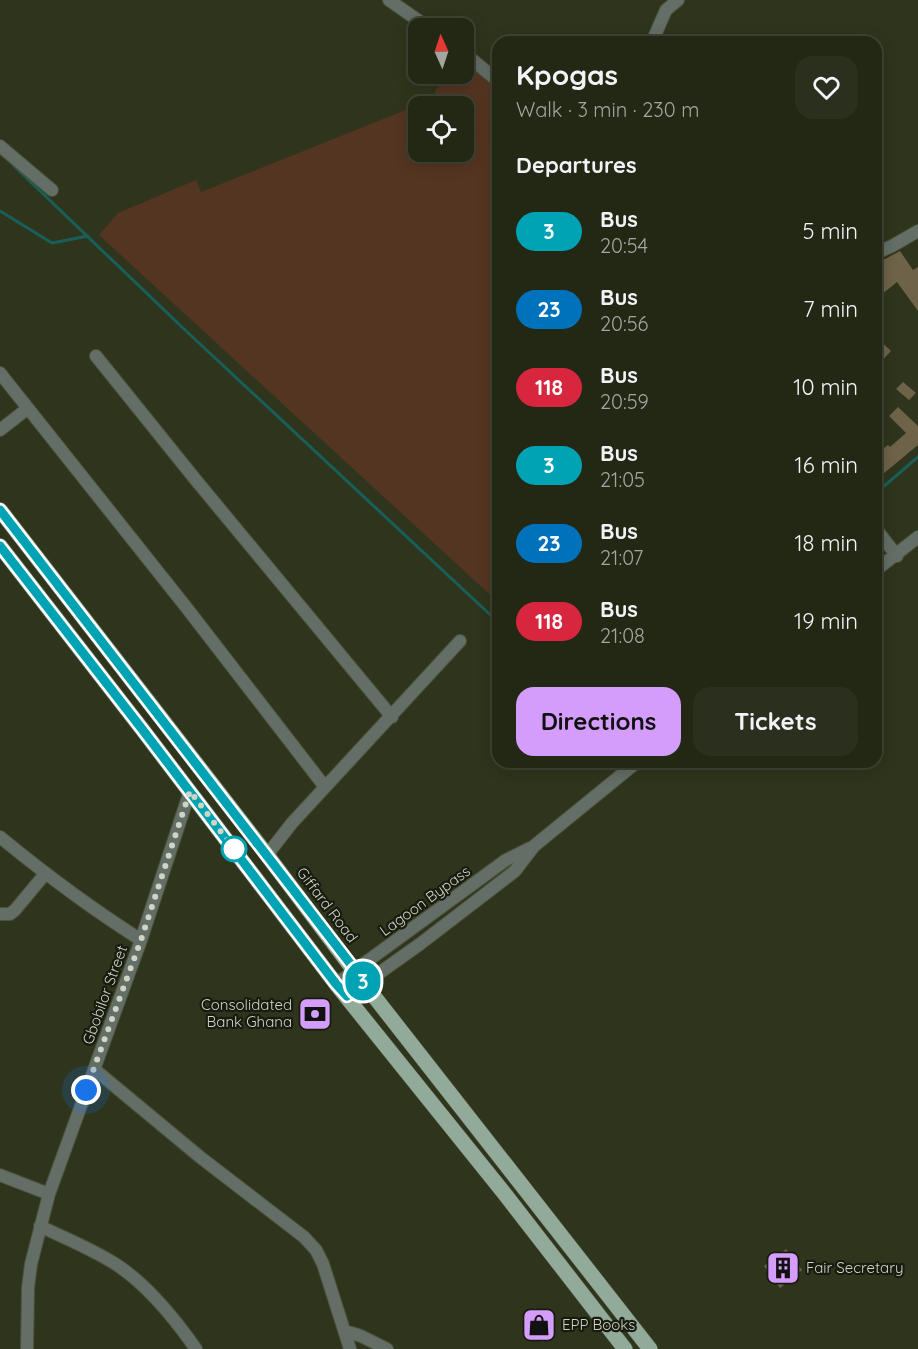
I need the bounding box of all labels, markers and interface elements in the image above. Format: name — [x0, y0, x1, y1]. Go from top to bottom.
north arrow — [408, 18, 474, 84]
map controls — [408, 18, 474, 162]
button: heart — [795, 56, 858, 119]
text: Kpogas — [516, 57, 618, 92]
button: locate — [408, 96, 474, 162]
text: Walk · 3 min · 230 m — [516, 97, 699, 122]
text: Departures — [516, 151, 637, 179]
text: Bus — [600, 205, 638, 233]
text: 5 min — [803, 217, 858, 245]
text: 3 — [543, 218, 555, 244]
text: 20:54 — [600, 233, 648, 258]
text: Bus — [600, 283, 638, 311]
text: 7 min — [803, 295, 858, 323]
text: 23 — [537, 296, 561, 322]
text: 20:56 — [600, 311, 648, 336]
text: Bus — [600, 361, 638, 389]
text: 10 min — [793, 373, 858, 401]
text: 118 — [535, 374, 563, 400]
text: 20:59 — [600, 389, 649, 414]
text: Bus — [600, 439, 638, 467]
text: 16 min — [795, 451, 858, 479]
text: 3 — [543, 452, 555, 478]
text: 21:05 — [600, 467, 645, 492]
text: Bus — [600, 517, 638, 545]
text: 18 min — [794, 529, 858, 557]
text: 23 — [537, 530, 561, 556]
text: 21:07 — [600, 545, 643, 570]
text: Bus — [600, 595, 638, 623]
text: 19 min — [794, 607, 858, 635]
text: 118 — [535, 608, 563, 634]
text: 21:08 — [600, 623, 645, 648]
button: Directions — [516, 687, 681, 756]
button: Tickets — [693, 687, 858, 756]
unlabelled marker — [221, 836, 247, 862]
street label: Lagoon Bypass — [376, 861, 474, 940]
street label: Giffard Road — [293, 863, 362, 946]
street label: Gbobilor Street — [78, 943, 131, 1047]
line badge: 3 — [344, 962, 382, 1000]
text: 3 — [357, 968, 369, 994]
place label: Consolidated Bank Ghana — [201, 995, 292, 1031]
bank icon: Consolidated Bank Ghana — [297, 996, 333, 1032]
your location — [71, 1075, 101, 1105]
building icon: Fair Secretary — [765, 1250, 801, 1286]
place label: Fair Secretary — [806, 1258, 903, 1277]
shop icon: EPP Books — [521, 1307, 557, 1343]
place label: EPP Books — [562, 1315, 635, 1334]

